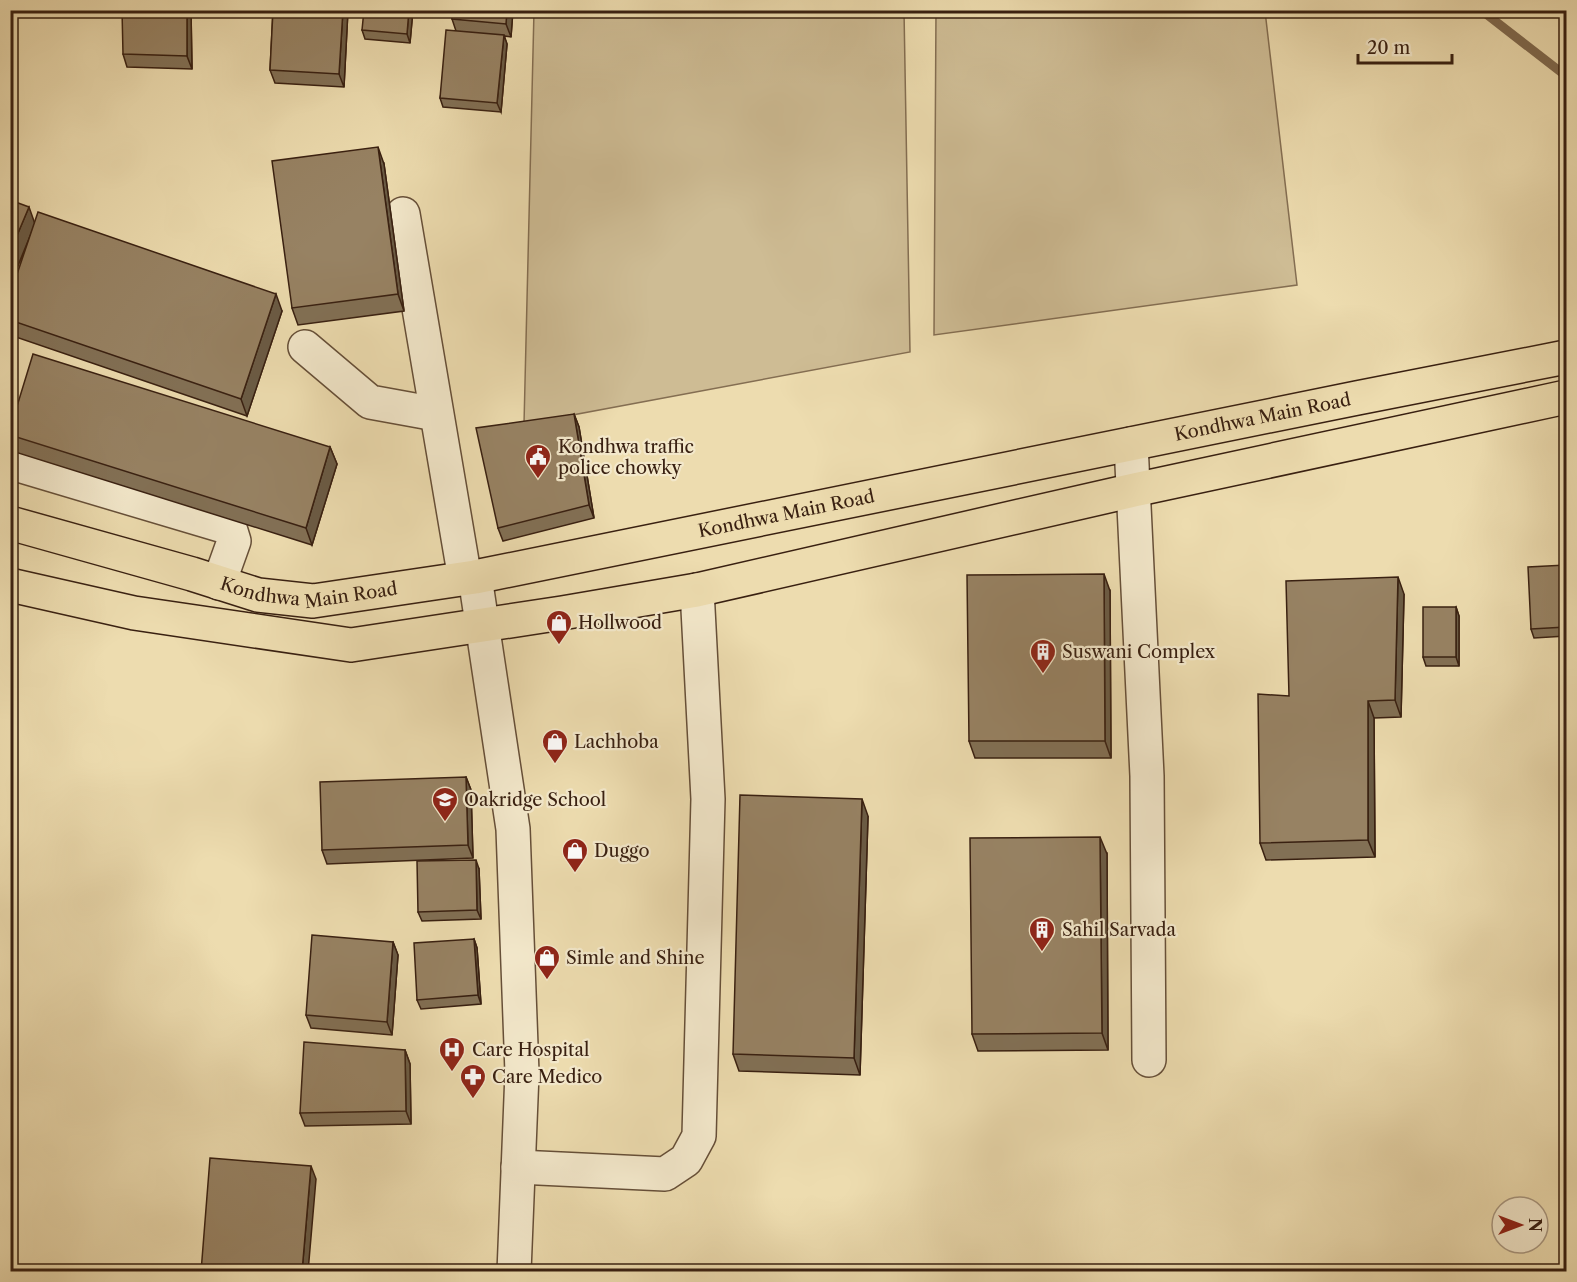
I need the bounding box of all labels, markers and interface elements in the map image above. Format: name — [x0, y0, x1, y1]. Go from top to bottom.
scale bar — [1358, 27, 1452, 65]
text: 20 m — [1367, 37, 1411, 59]
street label: Kondhwa Main Road — [1172, 389, 1353, 446]
place label: Kondhwa traffic police chowky — [558, 436, 694, 479]
public building icon: Kondhwa traffic police chowky — [523, 442, 553, 480]
street label: Kondhwa Main Road — [696, 485, 877, 542]
street label: Kondhwa Main Road — [217, 573, 399, 613]
shop icon: Hollwood — [544, 608, 574, 646]
place label: Hollwood — [578, 612, 662, 634]
building icon: Suswani Complex — [1028, 637, 1058, 675]
place label: Suswani Complex — [1062, 641, 1215, 663]
shop icon: Lachhoba — [540, 727, 570, 765]
place label: Lachhoba — [574, 731, 659, 753]
school or university icon: Oakridge School — [430, 785, 460, 823]
place label: Oakridge School — [464, 789, 606, 811]
shop icon: Duggo — [560, 836, 590, 874]
place label: Duggo — [594, 840, 650, 862]
building icon: Sahil Sarvada — [1027, 915, 1057, 953]
place label: Sahil Sarvada — [1062, 919, 1177, 941]
shop icon: Simle and Shine — [532, 943, 562, 981]
place label: Simle and Shine — [566, 947, 705, 969]
hospital icon: Care Hospital — [437, 1035, 467, 1073]
place label: Care Hospital — [472, 1039, 589, 1061]
pharmacy icon: Care Medico — [458, 1062, 488, 1100]
place label: Care Medico — [492, 1066, 602, 1088]
north arrow — [1490, 1195, 1550, 1255]
text: N — [1525, 1218, 1545, 1232]

